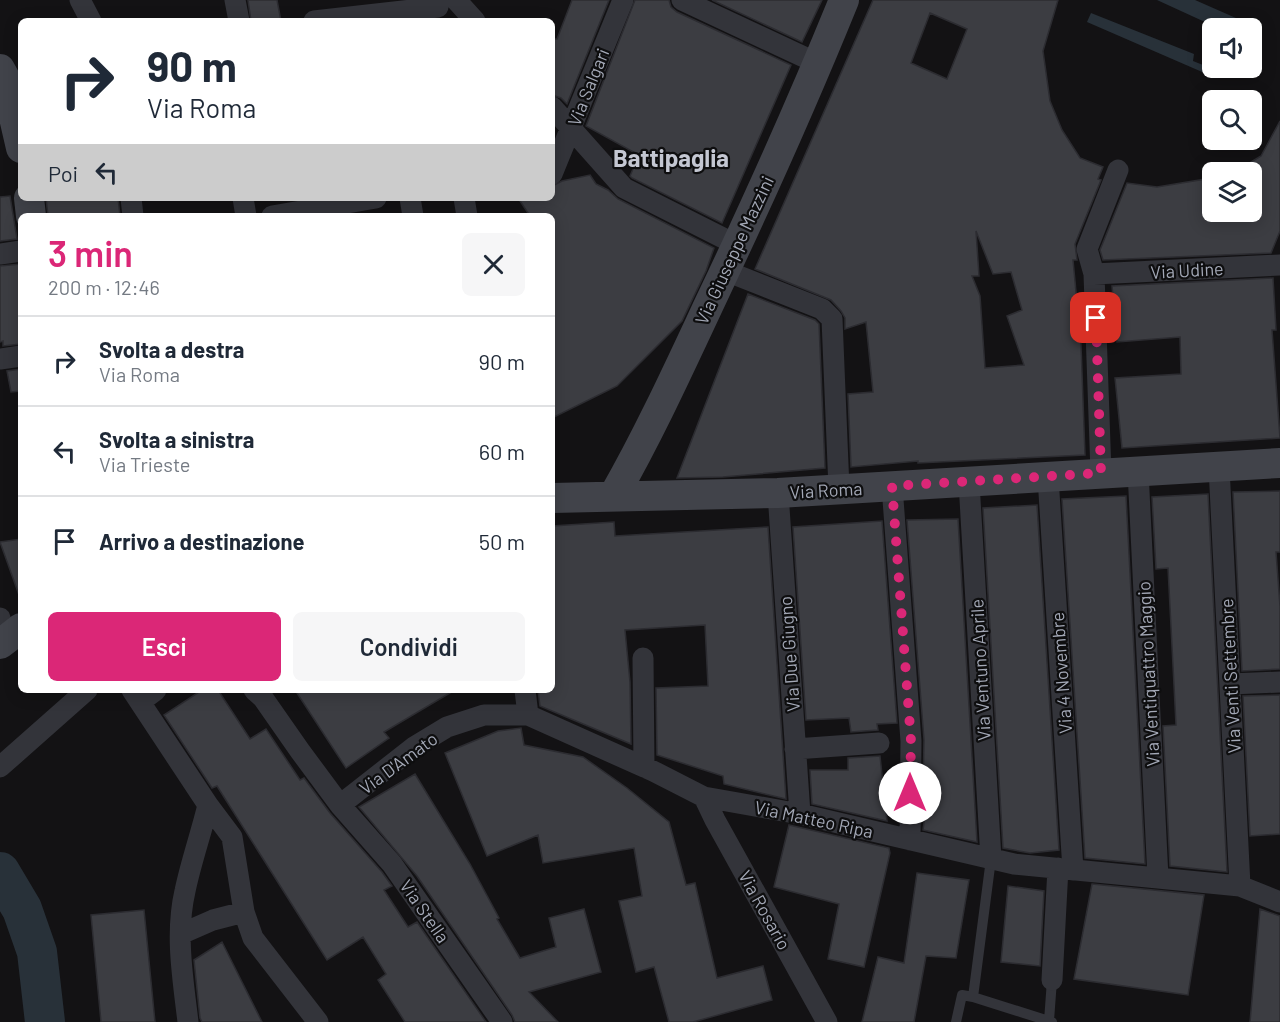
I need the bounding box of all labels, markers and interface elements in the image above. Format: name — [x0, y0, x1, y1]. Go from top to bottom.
map controls — [1202, 18, 1262, 222]
button: sound — [1202, 18, 1262, 78]
text: 90 m — [147, 40, 237, 90]
icon: right — [48, 42, 126, 120]
street label: Via Salgari — [562, 45, 614, 129]
button: search — [1202, 90, 1262, 150]
text: Via Roma — [147, 91, 256, 123]
district label: Battipaglia — [613, 143, 729, 172]
icon: left — [90, 156, 123, 189]
text: Poi — [48, 160, 78, 186]
button: layers — [1202, 162, 1262, 222]
street label: Via Giuseppe Mazzini — [690, 172, 778, 328]
text: 3 min — [48, 231, 133, 274]
button: close — [462, 233, 525, 296]
street label: Via Udine — [1150, 257, 1224, 283]
text: 200 m · 12:46 — [48, 275, 160, 299]
pin — [1070, 292, 1121, 343]
icon: arrive — [1079, 301, 1112, 334]
text: Svolta a destra — [99, 336, 244, 362]
icon: right — [48, 345, 81, 378]
text: 90 m — [479, 348, 525, 374]
text: Via Roma — [99, 362, 180, 386]
text: Svolta a sinistra — [99, 426, 254, 452]
icon: left — [48, 435, 81, 468]
text: 60 m — [479, 438, 525, 464]
text: Via Trieste — [99, 452, 191, 476]
street label: Via Roma — [789, 477, 863, 503]
icon: arrive — [48, 525, 81, 558]
text: Arrivo a destinazione — [99, 528, 305, 554]
text: 50 m — [479, 528, 525, 554]
street label: Via Ventiquattro Maggio — [1132, 581, 1164, 767]
street label: Via Due Giugno — [774, 595, 804, 713]
street label: Via Venti Settembre — [1215, 598, 1245, 754]
street label: Via Ventuno Aprile — [965, 599, 995, 741]
button: Esci — [48, 612, 281, 681]
button: Condividi — [293, 612, 525, 681]
street label: Via 4 Novembre — [1046, 612, 1076, 734]
street label: Via D'Amato — [355, 727, 441, 799]
position arrow — [878, 761, 942, 825]
street label: Via Matteo Ripa — [753, 796, 875, 842]
street label: Via Rosario — [734, 866, 796, 954]
street label: Via Stella — [395, 875, 455, 947]

